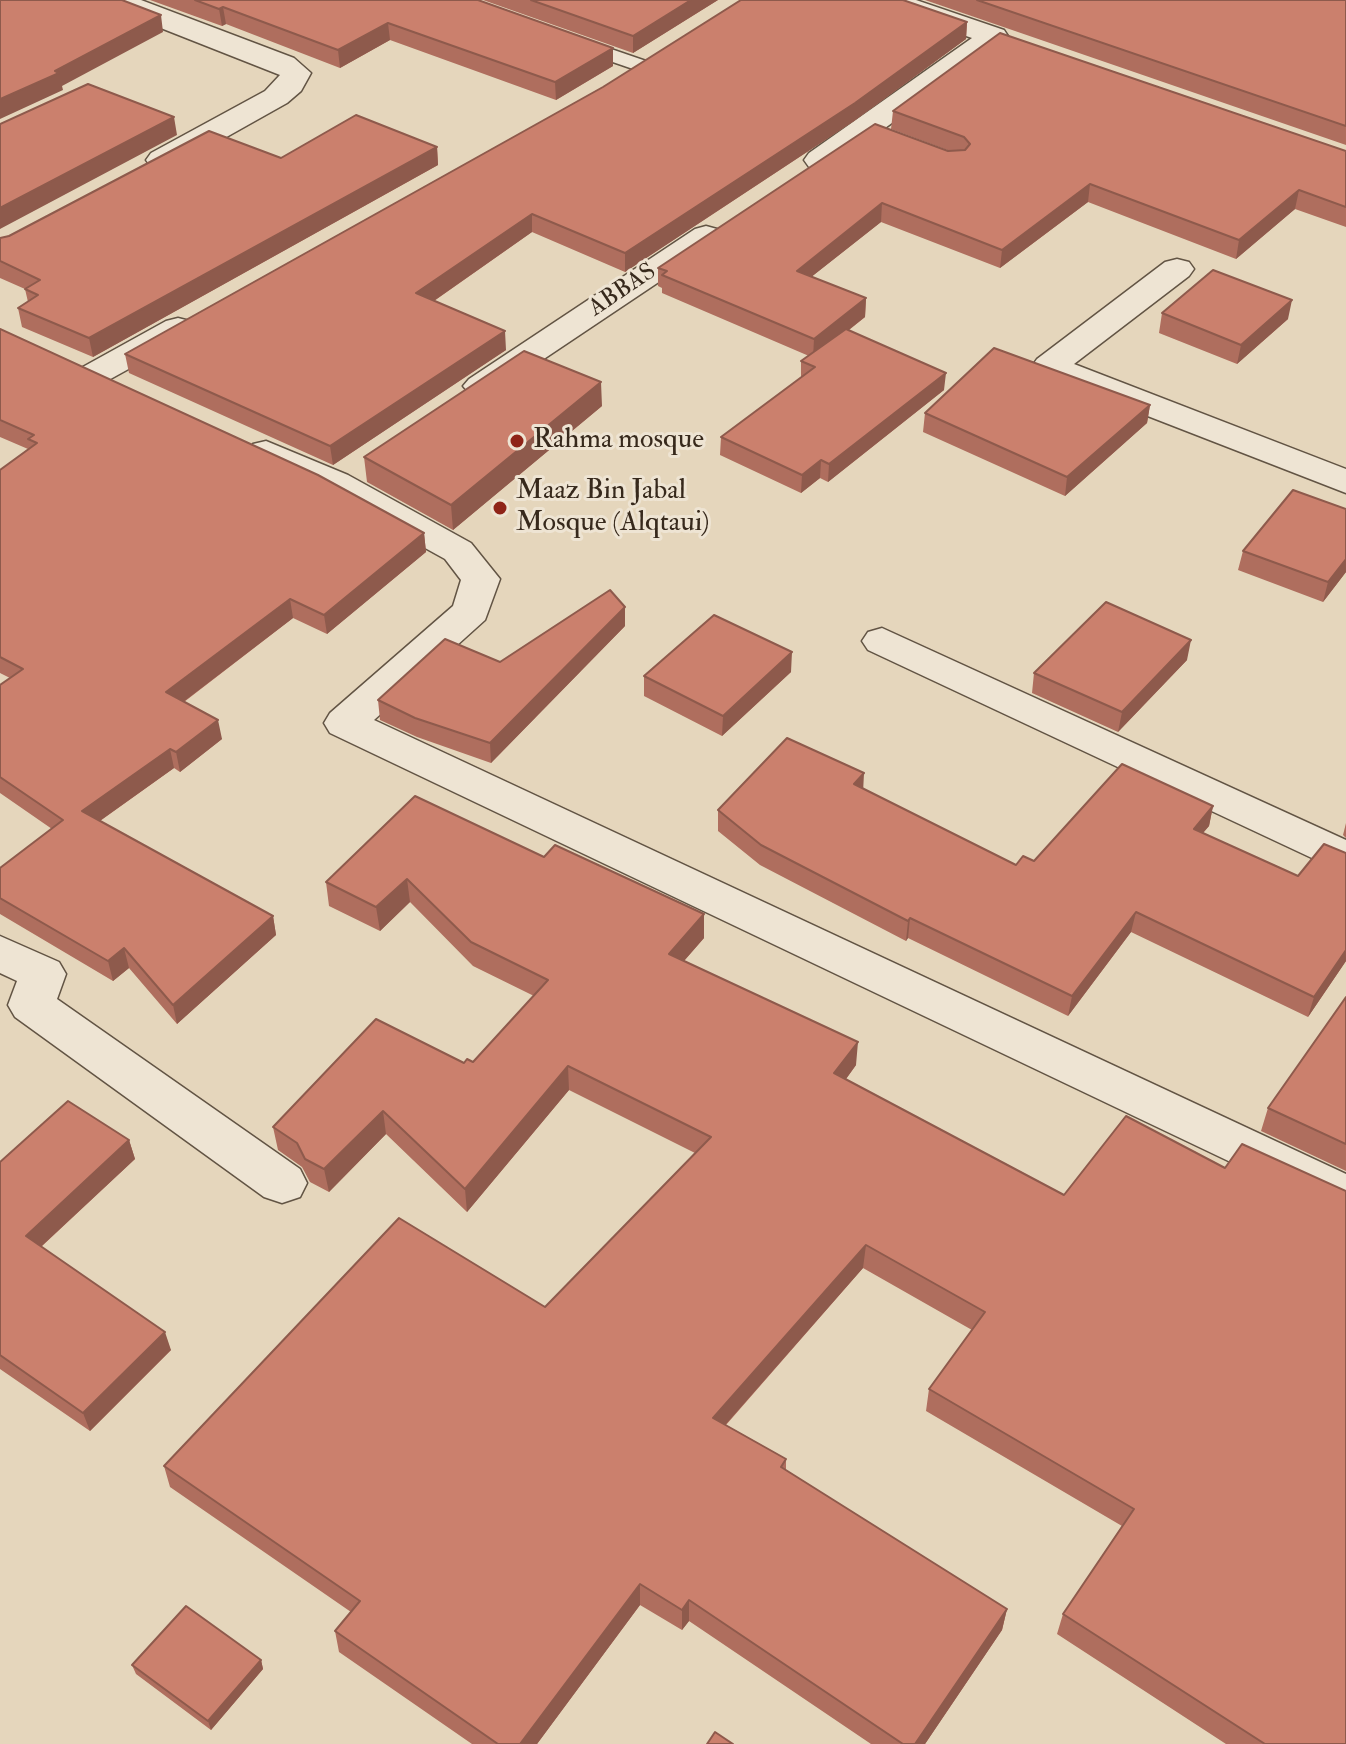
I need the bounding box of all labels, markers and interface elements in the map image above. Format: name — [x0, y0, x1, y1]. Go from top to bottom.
street label: ABBAS — [584, 258, 662, 324]
place label: Rahma mosque — [533, 424, 704, 458]
marker: Rahma mosque — [508, 432, 526, 450]
place label: Maaz Bin Jabal Mosque (Alqtaui) — [516, 475, 710, 541]
marker: Maaz Bin Jabal Mosque (Alqtaui) — [491, 499, 509, 517]

